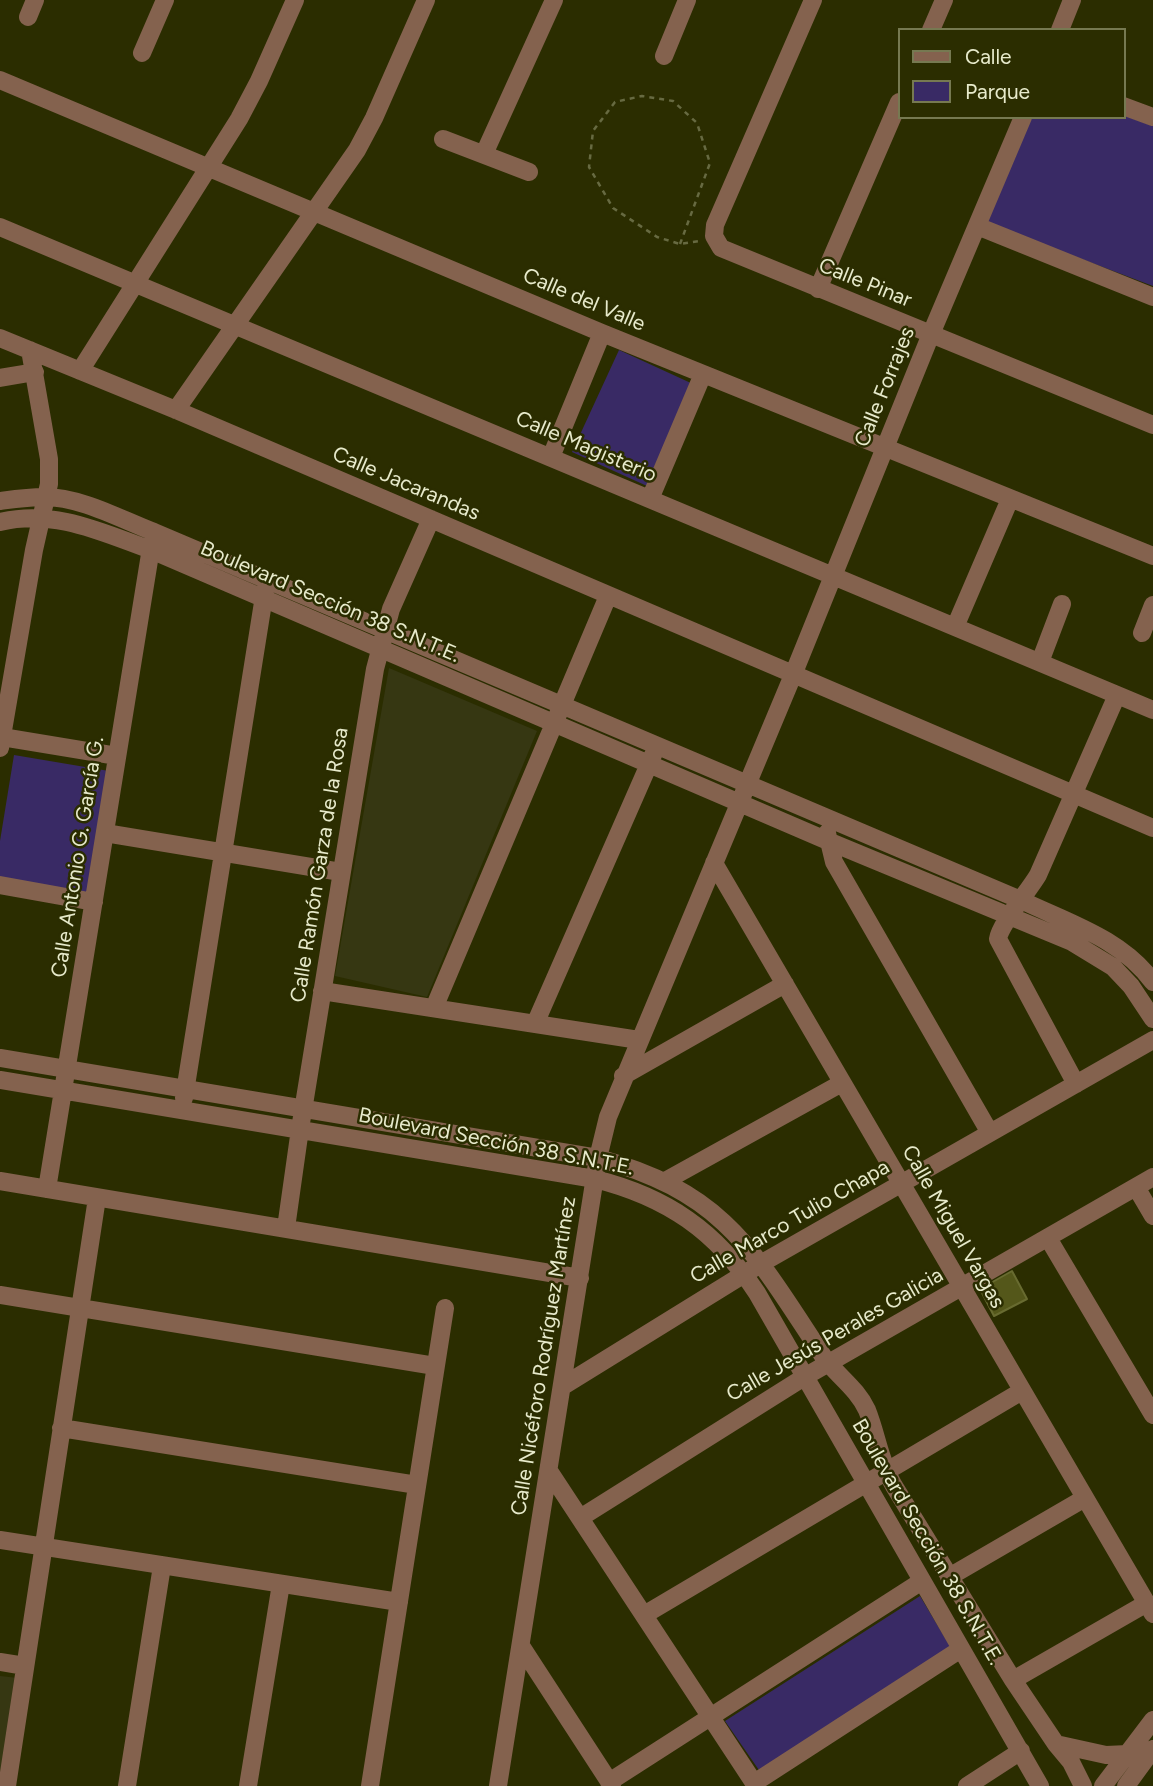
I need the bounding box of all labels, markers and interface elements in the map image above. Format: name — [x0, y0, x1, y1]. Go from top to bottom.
legend — [898, 28, 1125, 119]
text: Calle — [965, 44, 1012, 69]
text: Parque — [965, 79, 1030, 104]
street label: Calle Pinar — [815, 253, 915, 313]
street label: Calle del Valle — [519, 263, 649, 337]
street label: Calle Forrajes — [850, 323, 920, 451]
street label: Calle Magisterio — [512, 406, 660, 488]
street label: Calle Jacarandas — [329, 442, 483, 526]
street label: Boulevard Sección 38 S.N.T.E. — [196, 536, 464, 668]
street label: Calle Ramón Garza de la Rosa — [286, 726, 354, 1004]
street label: Calle Antonio G. García G. — [47, 735, 109, 979]
street label: Boulevard Sección 38 S.N.T.E. — [356, 1103, 636, 1181]
street label: Calle Miguel Vargas — [896, 1141, 1010, 1313]
street label: Calle Marco Tulio Chapa — [686, 1155, 894, 1289]
street label: Calle Nicéforo Rodríguez Martínez — [506, 1195, 582, 1517]
street label: Calle Jesús Perales Galicia — [722, 1263, 948, 1407]
street label: Boulevard Sección 38 S.N.T.E. — [846, 1415, 1008, 1669]

